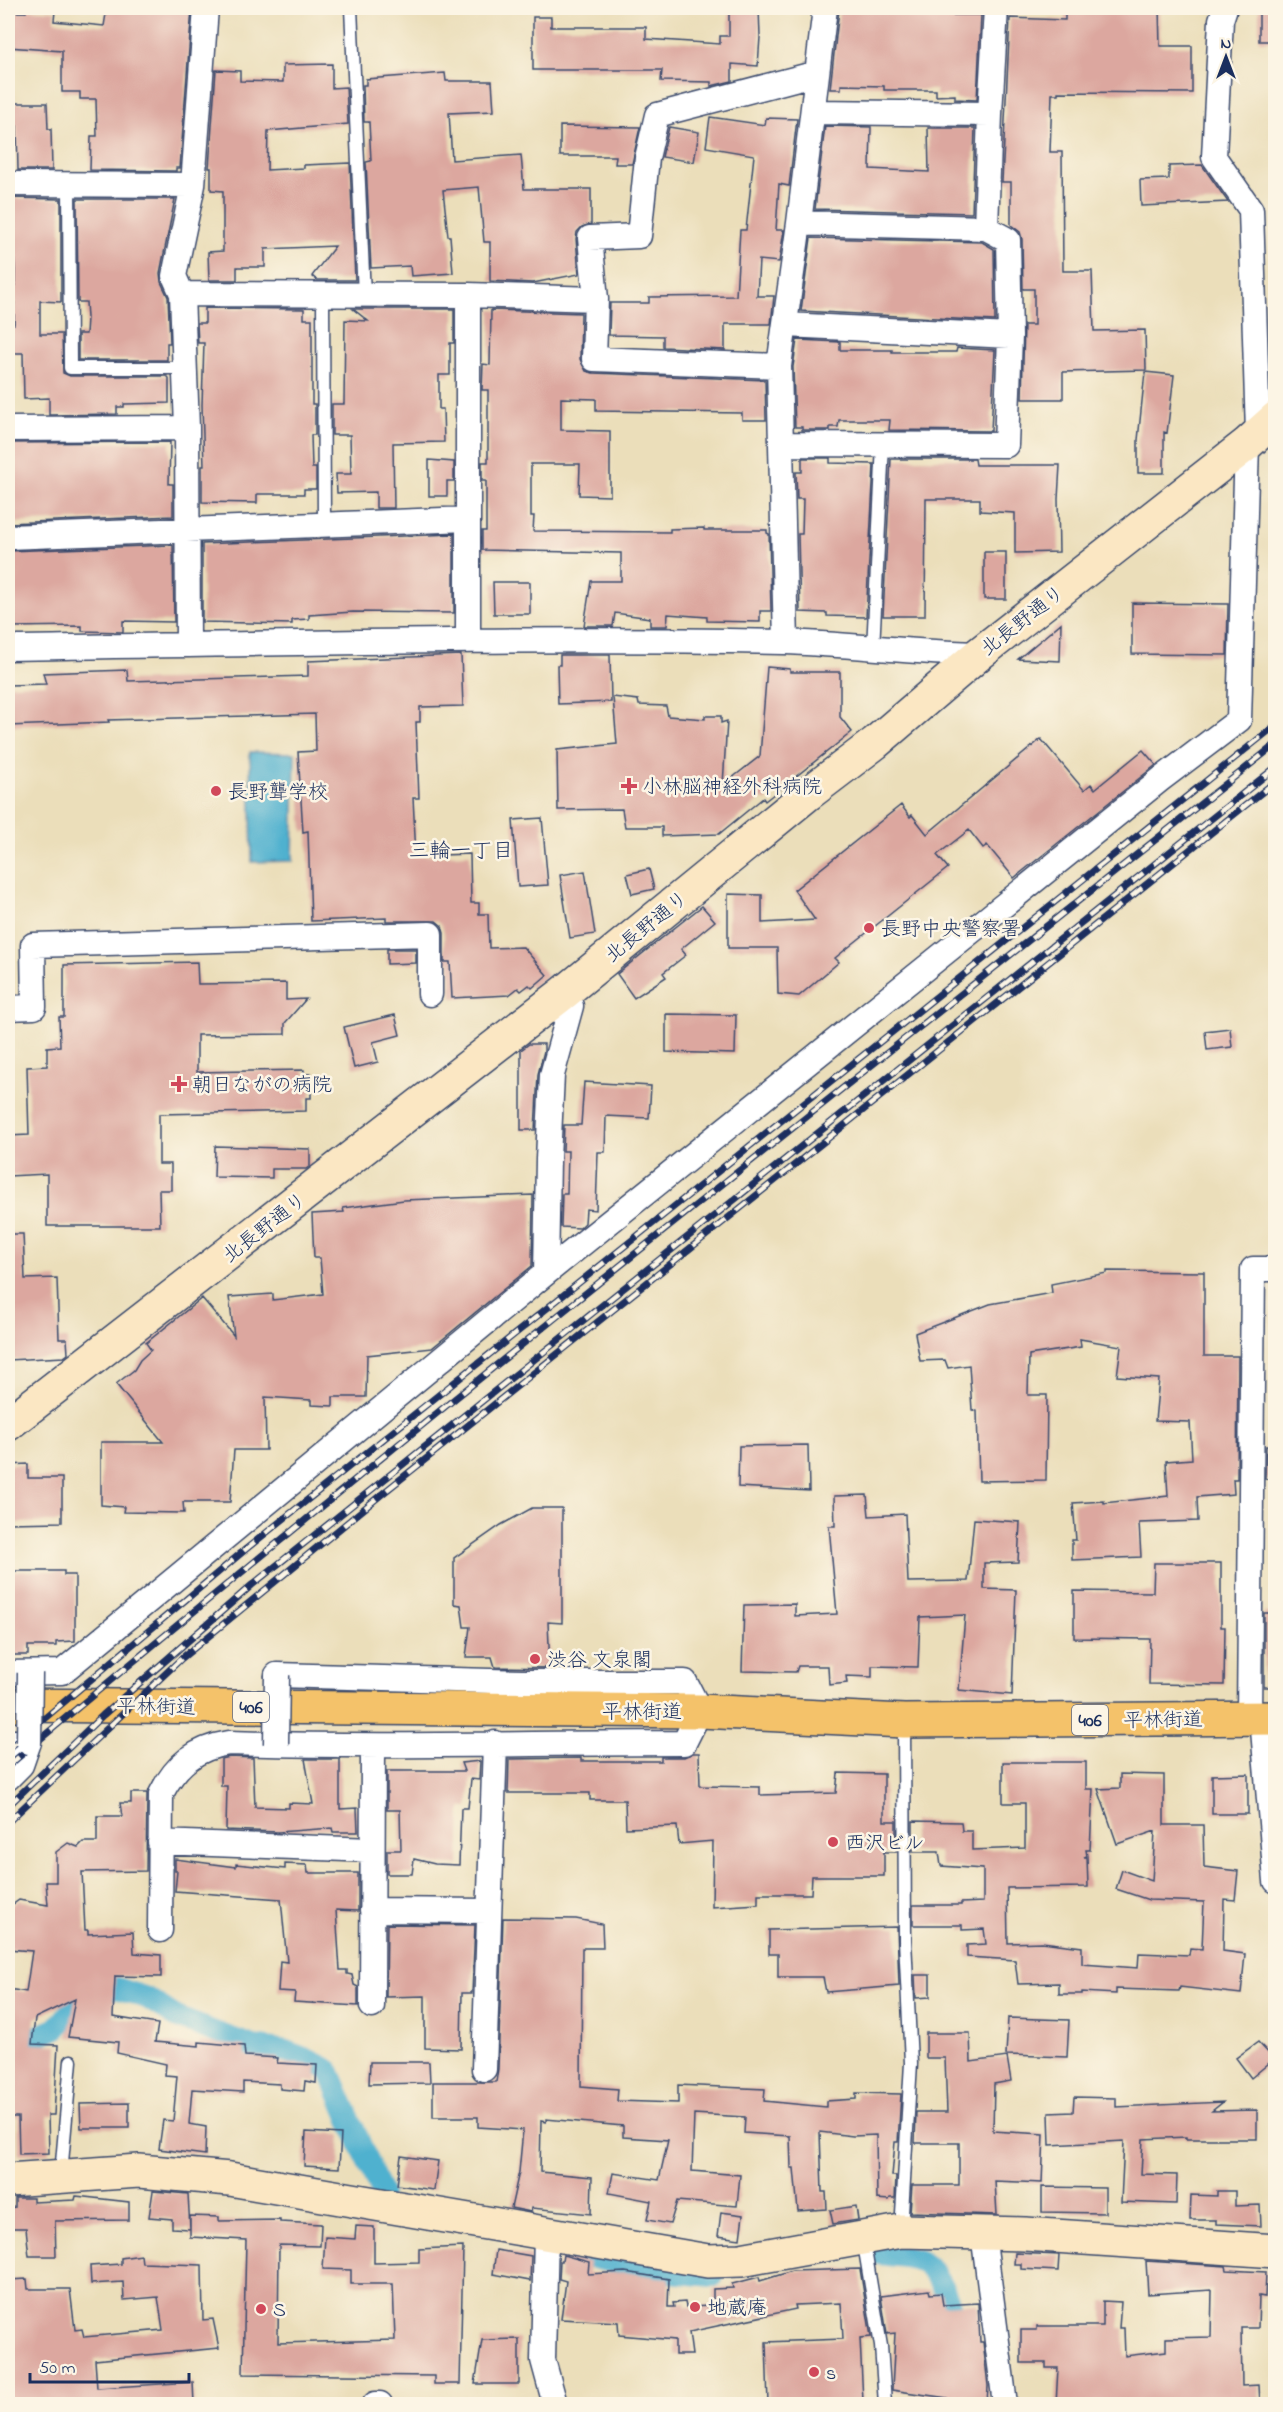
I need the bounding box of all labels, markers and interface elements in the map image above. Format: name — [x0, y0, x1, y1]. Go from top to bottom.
north arrow — [1196, 27, 1256, 87]
text: N — [1221, 32, 1232, 56]
street label: 北長野通り — [975, 580, 1072, 664]
place label: 小林脳神経外科病院 — [642, 774, 822, 803]
marker: 小林脳神経外科病院 — [620, 777, 638, 795]
place label: 長野聾学校 — [228, 779, 328, 808]
marker: 長野聾学校 — [209, 784, 223, 798]
district label: 三輪一丁目 — [409, 837, 514, 867]
street label: 北長野通り — [600, 885, 696, 971]
place label: 長野中央警察署 — [881, 916, 1021, 945]
marker: 長野中央警察署 — [862, 921, 876, 935]
place label: 朝日ながの病院 — [192, 1072, 332, 1101]
marker: 朝日ながの病院 — [170, 1075, 188, 1093]
street label: 北長野通り — [217, 1187, 314, 1271]
place label: 渋谷 文泉閣 — [547, 1647, 652, 1676]
marker: 渋谷 文泉閣 — [528, 1652, 542, 1666]
road number: 406 — [233, 1692, 269, 1722]
street label: 平林街道 — [116, 1693, 196, 1724]
street label: 平林街道 — [602, 1699, 682, 1728]
road number: 406 — [1072, 1705, 1108, 1735]
street label: 平林街道 — [1123, 1706, 1203, 1737]
place label: 西沢ビル — [845, 1830, 925, 1859]
marker: 西沢ビル — [826, 1835, 840, 1849]
place label: 地蔵庵 — [707, 2295, 767, 2324]
place label: S — [273, 2297, 286, 2326]
marker: 地蔵庵 — [688, 2300, 702, 2314]
marker: S — [254, 2302, 268, 2316]
scale bar — [30, 2346, 189, 2384]
text: 50 m — [39, 2356, 76, 2382]
place label: s — [826, 2360, 836, 2389]
marker: s — [807, 2365, 821, 2379]

